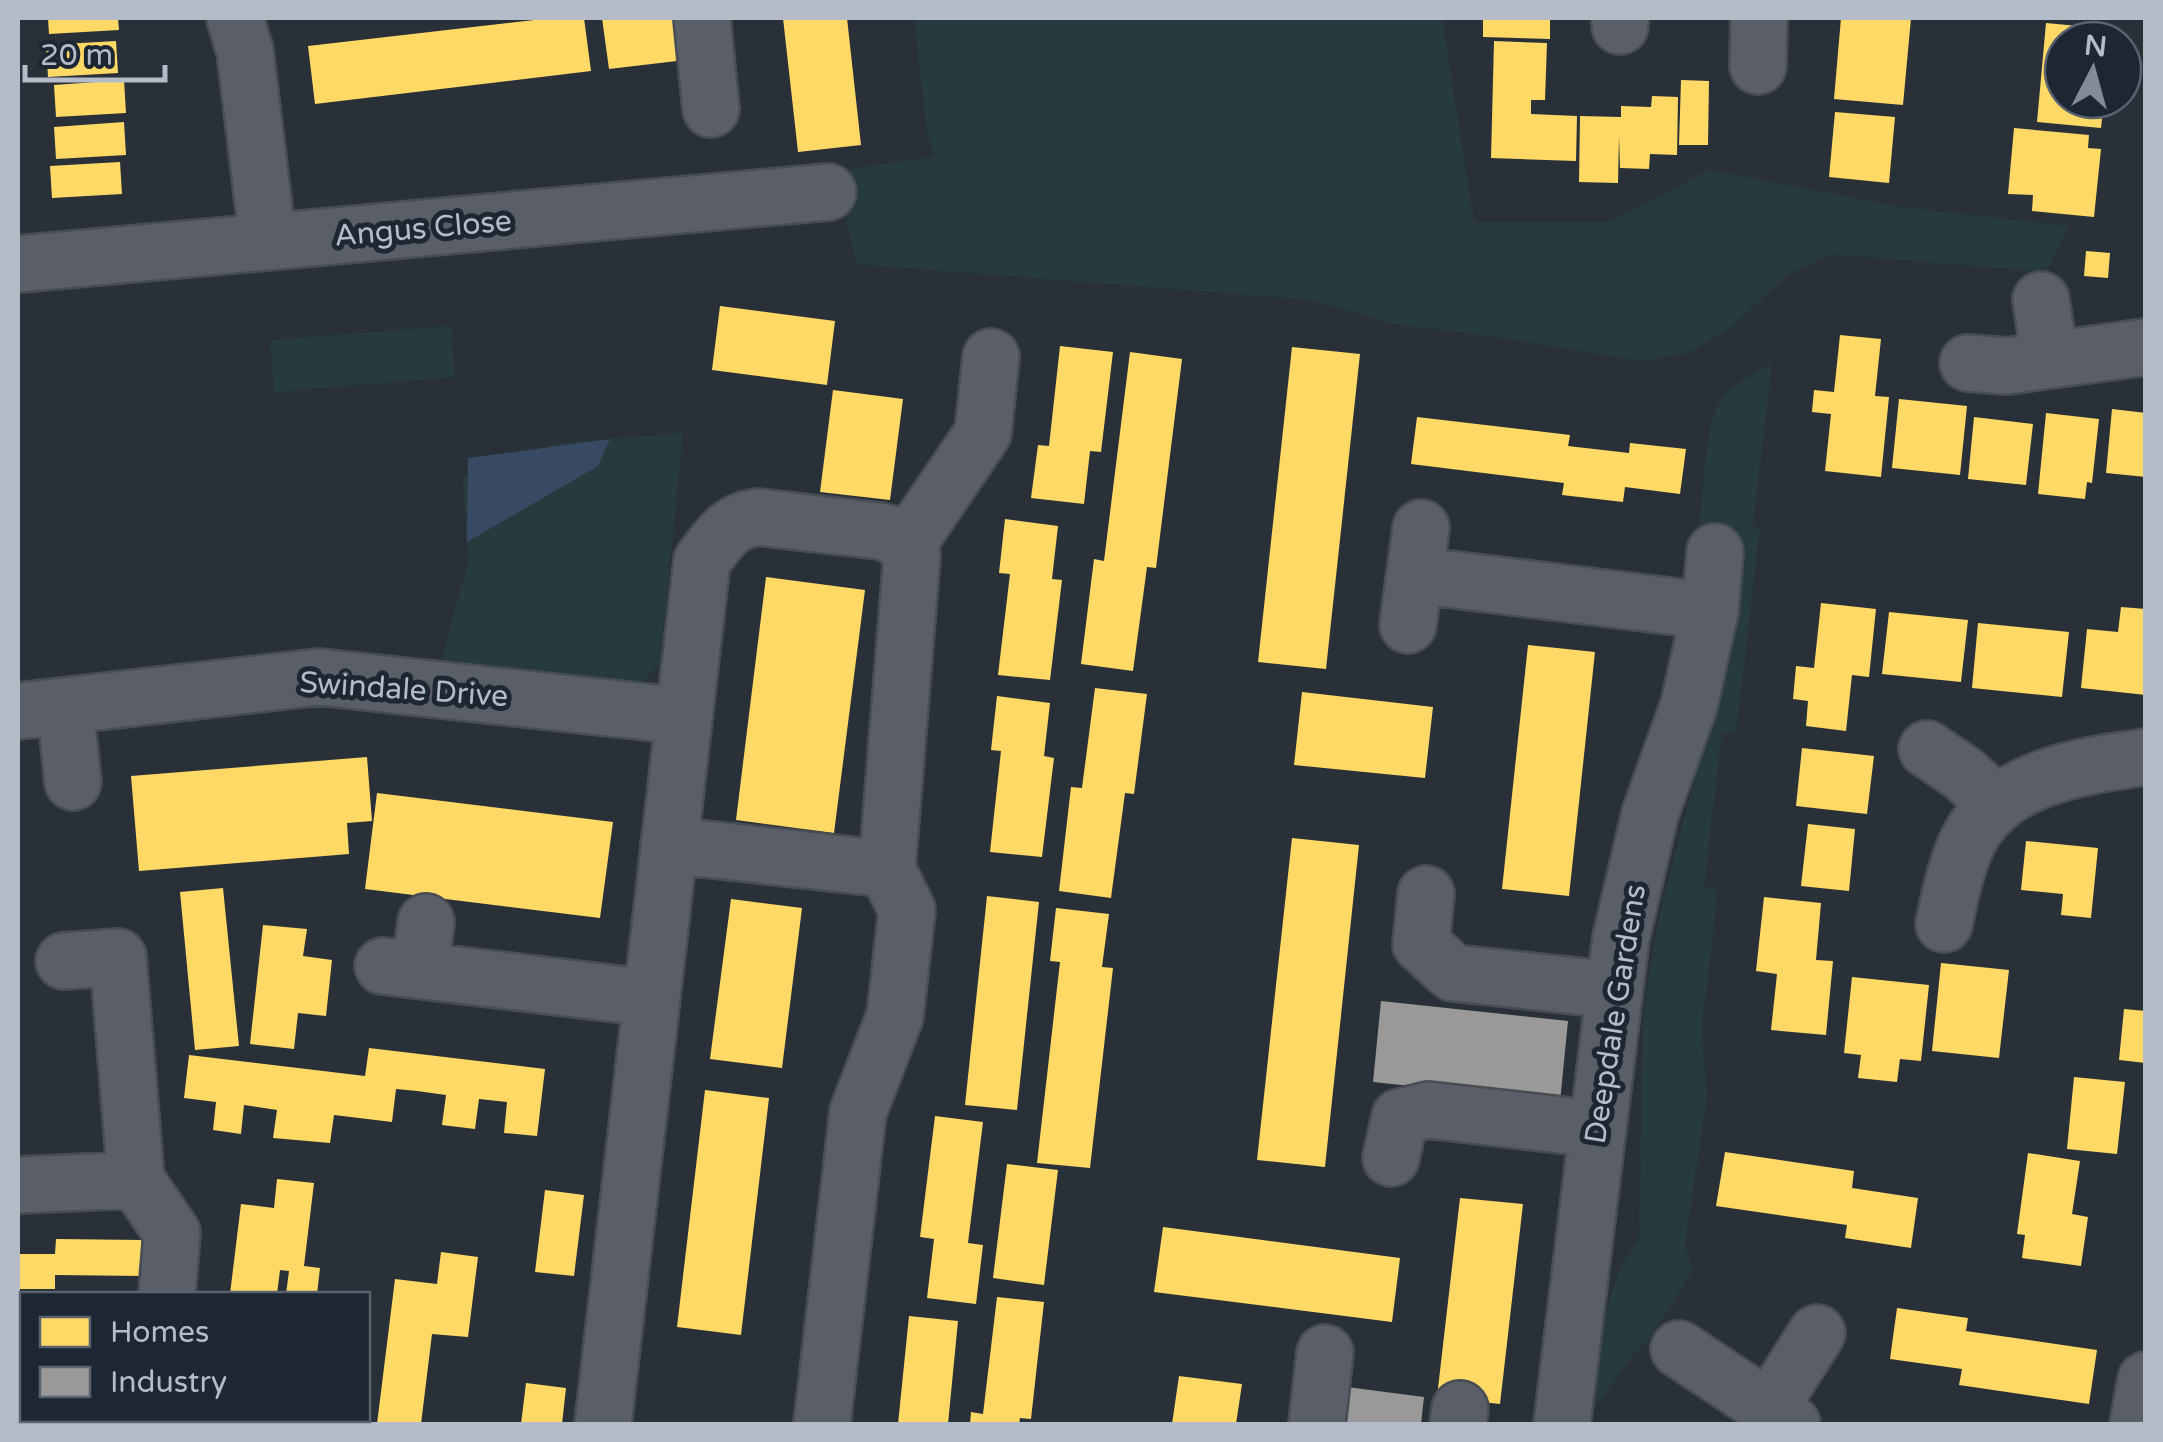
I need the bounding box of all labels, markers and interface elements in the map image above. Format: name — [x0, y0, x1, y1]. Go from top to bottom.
scale bar — [25, 20, 165, 82]
north arrow — [2043, 20, 2143, 120]
text: N — [2083, 28, 2108, 64]
text: 20 m — [40, 37, 113, 74]
street label: Angus Close — [333, 202, 513, 255]
street label: Swindale Drive — [298, 664, 509, 715]
street label: Deepdale Gardens — [1577, 882, 1654, 1146]
legend — [20, 1292, 370, 1422]
text: Homes — [110, 1314, 209, 1351]
text: Industry — [110, 1364, 227, 1401]

